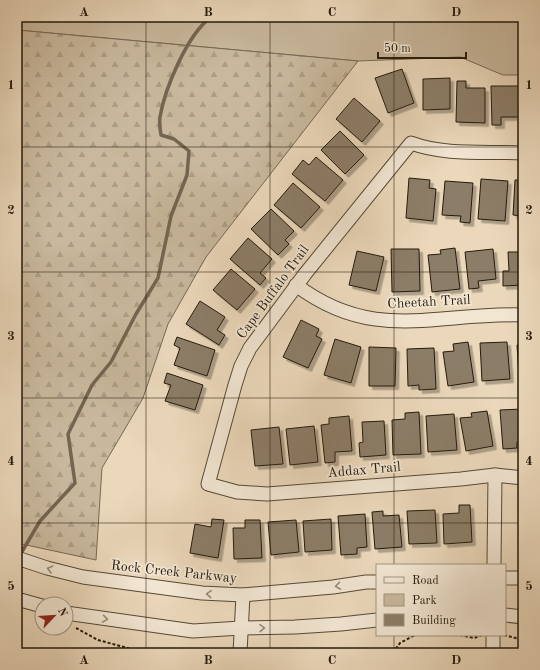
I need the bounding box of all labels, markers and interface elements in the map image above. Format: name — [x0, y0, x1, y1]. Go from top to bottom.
text: A — [79, 6, 89, 19]
text: B — [203, 6, 213, 19]
text: C — [328, 6, 336, 19]
text: D — [451, 6, 461, 19]
scale bar — [378, 34, 466, 60]
text: 50 m — [384, 42, 411, 55]
text: 1 — [7, 79, 15, 92]
text: 1 — [525, 79, 533, 92]
text: 2 — [7, 204, 15, 217]
text: 2 — [525, 204, 533, 217]
street label: Cape Buffalo Trail — [234, 242, 312, 341]
street label: Cheetah Trail — [387, 293, 471, 311]
text: 3 — [7, 330, 15, 343]
text: 3 — [525, 330, 533, 343]
text: 4 — [7, 455, 15, 468]
text: 4 — [525, 455, 533, 468]
street label: Addax Trail — [327, 460, 402, 480]
street label: Rock Creek Parkway — [110, 558, 238, 586]
legend — [376, 564, 506, 636]
one-way arrow — [46, 565, 53, 574]
text: Road — [412, 575, 439, 587]
text: 5 — [7, 580, 15, 593]
text: 5 — [525, 580, 533, 593]
one-way arrow — [335, 581, 341, 590]
one-way arrow — [206, 589, 212, 598]
text: Park — [412, 595, 437, 607]
north arrow — [34, 596, 74, 636]
text: N — [55, 606, 69, 619]
one-way arrow — [101, 614, 108, 623]
text: Building — [412, 615, 456, 627]
one-way arrow — [259, 623, 265, 632]
text: A — [79, 654, 89, 667]
text: B — [203, 654, 213, 667]
text: C — [328, 654, 336, 667]
text: D — [451, 654, 461, 667]

